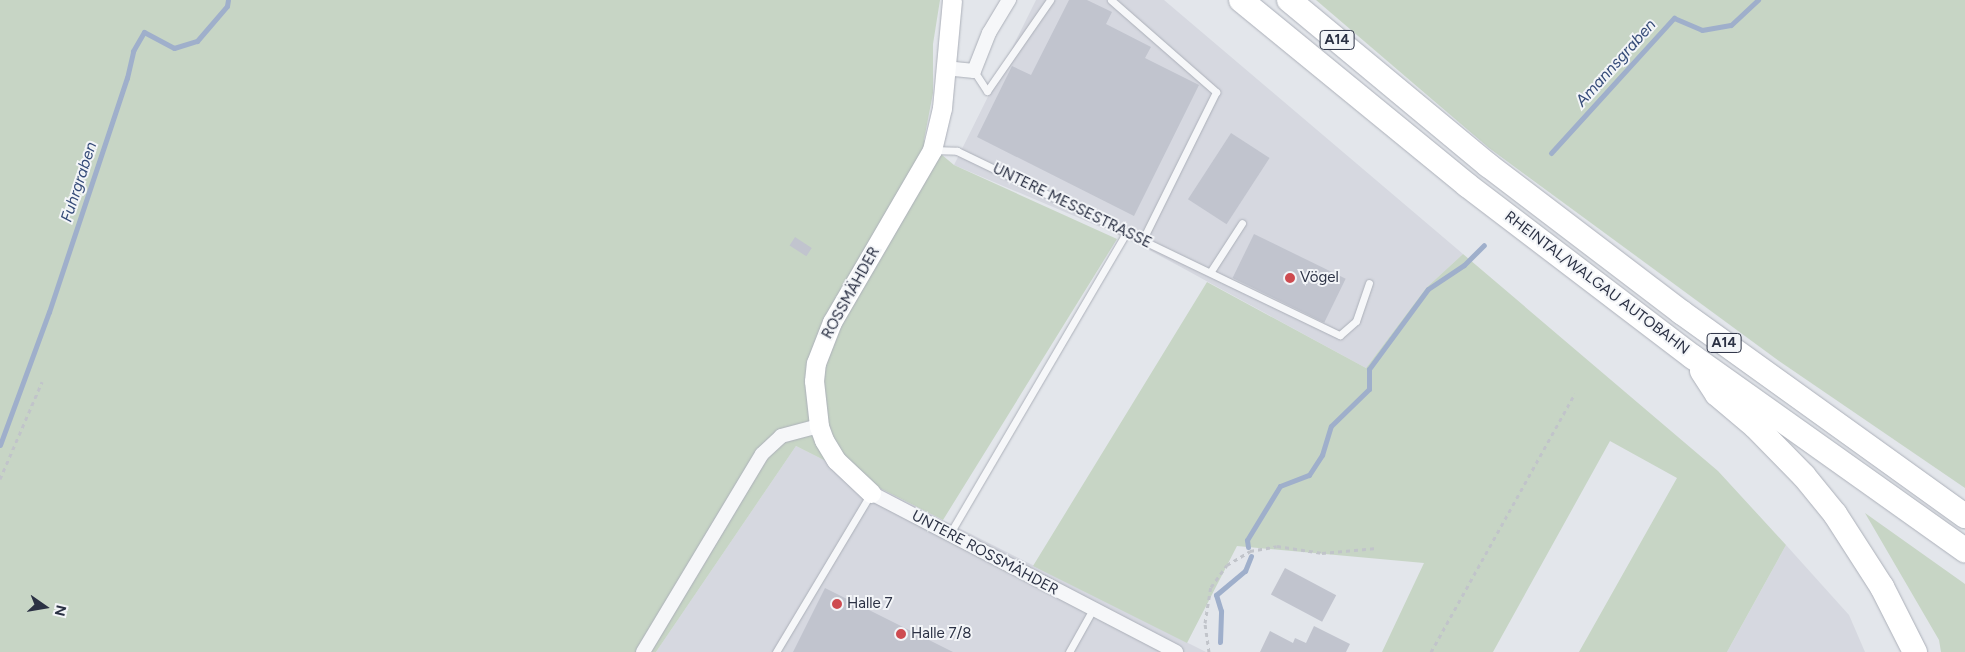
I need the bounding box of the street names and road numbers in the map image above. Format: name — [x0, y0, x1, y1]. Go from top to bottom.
road number: A14 — [1320, 28, 1354, 52]
street label: UNTERE MESSESTRASSE — [990, 160, 1154, 252]
street label: RHEINTAL/WALGAU AUTOBAHN — [1501, 208, 1693, 358]
street label: ROSSMÄHDER — [818, 244, 884, 342]
road number: A14 — [1706, 332, 1742, 354]
street label: UNTERE ROSSMÄHDER — [909, 507, 1061, 599]

